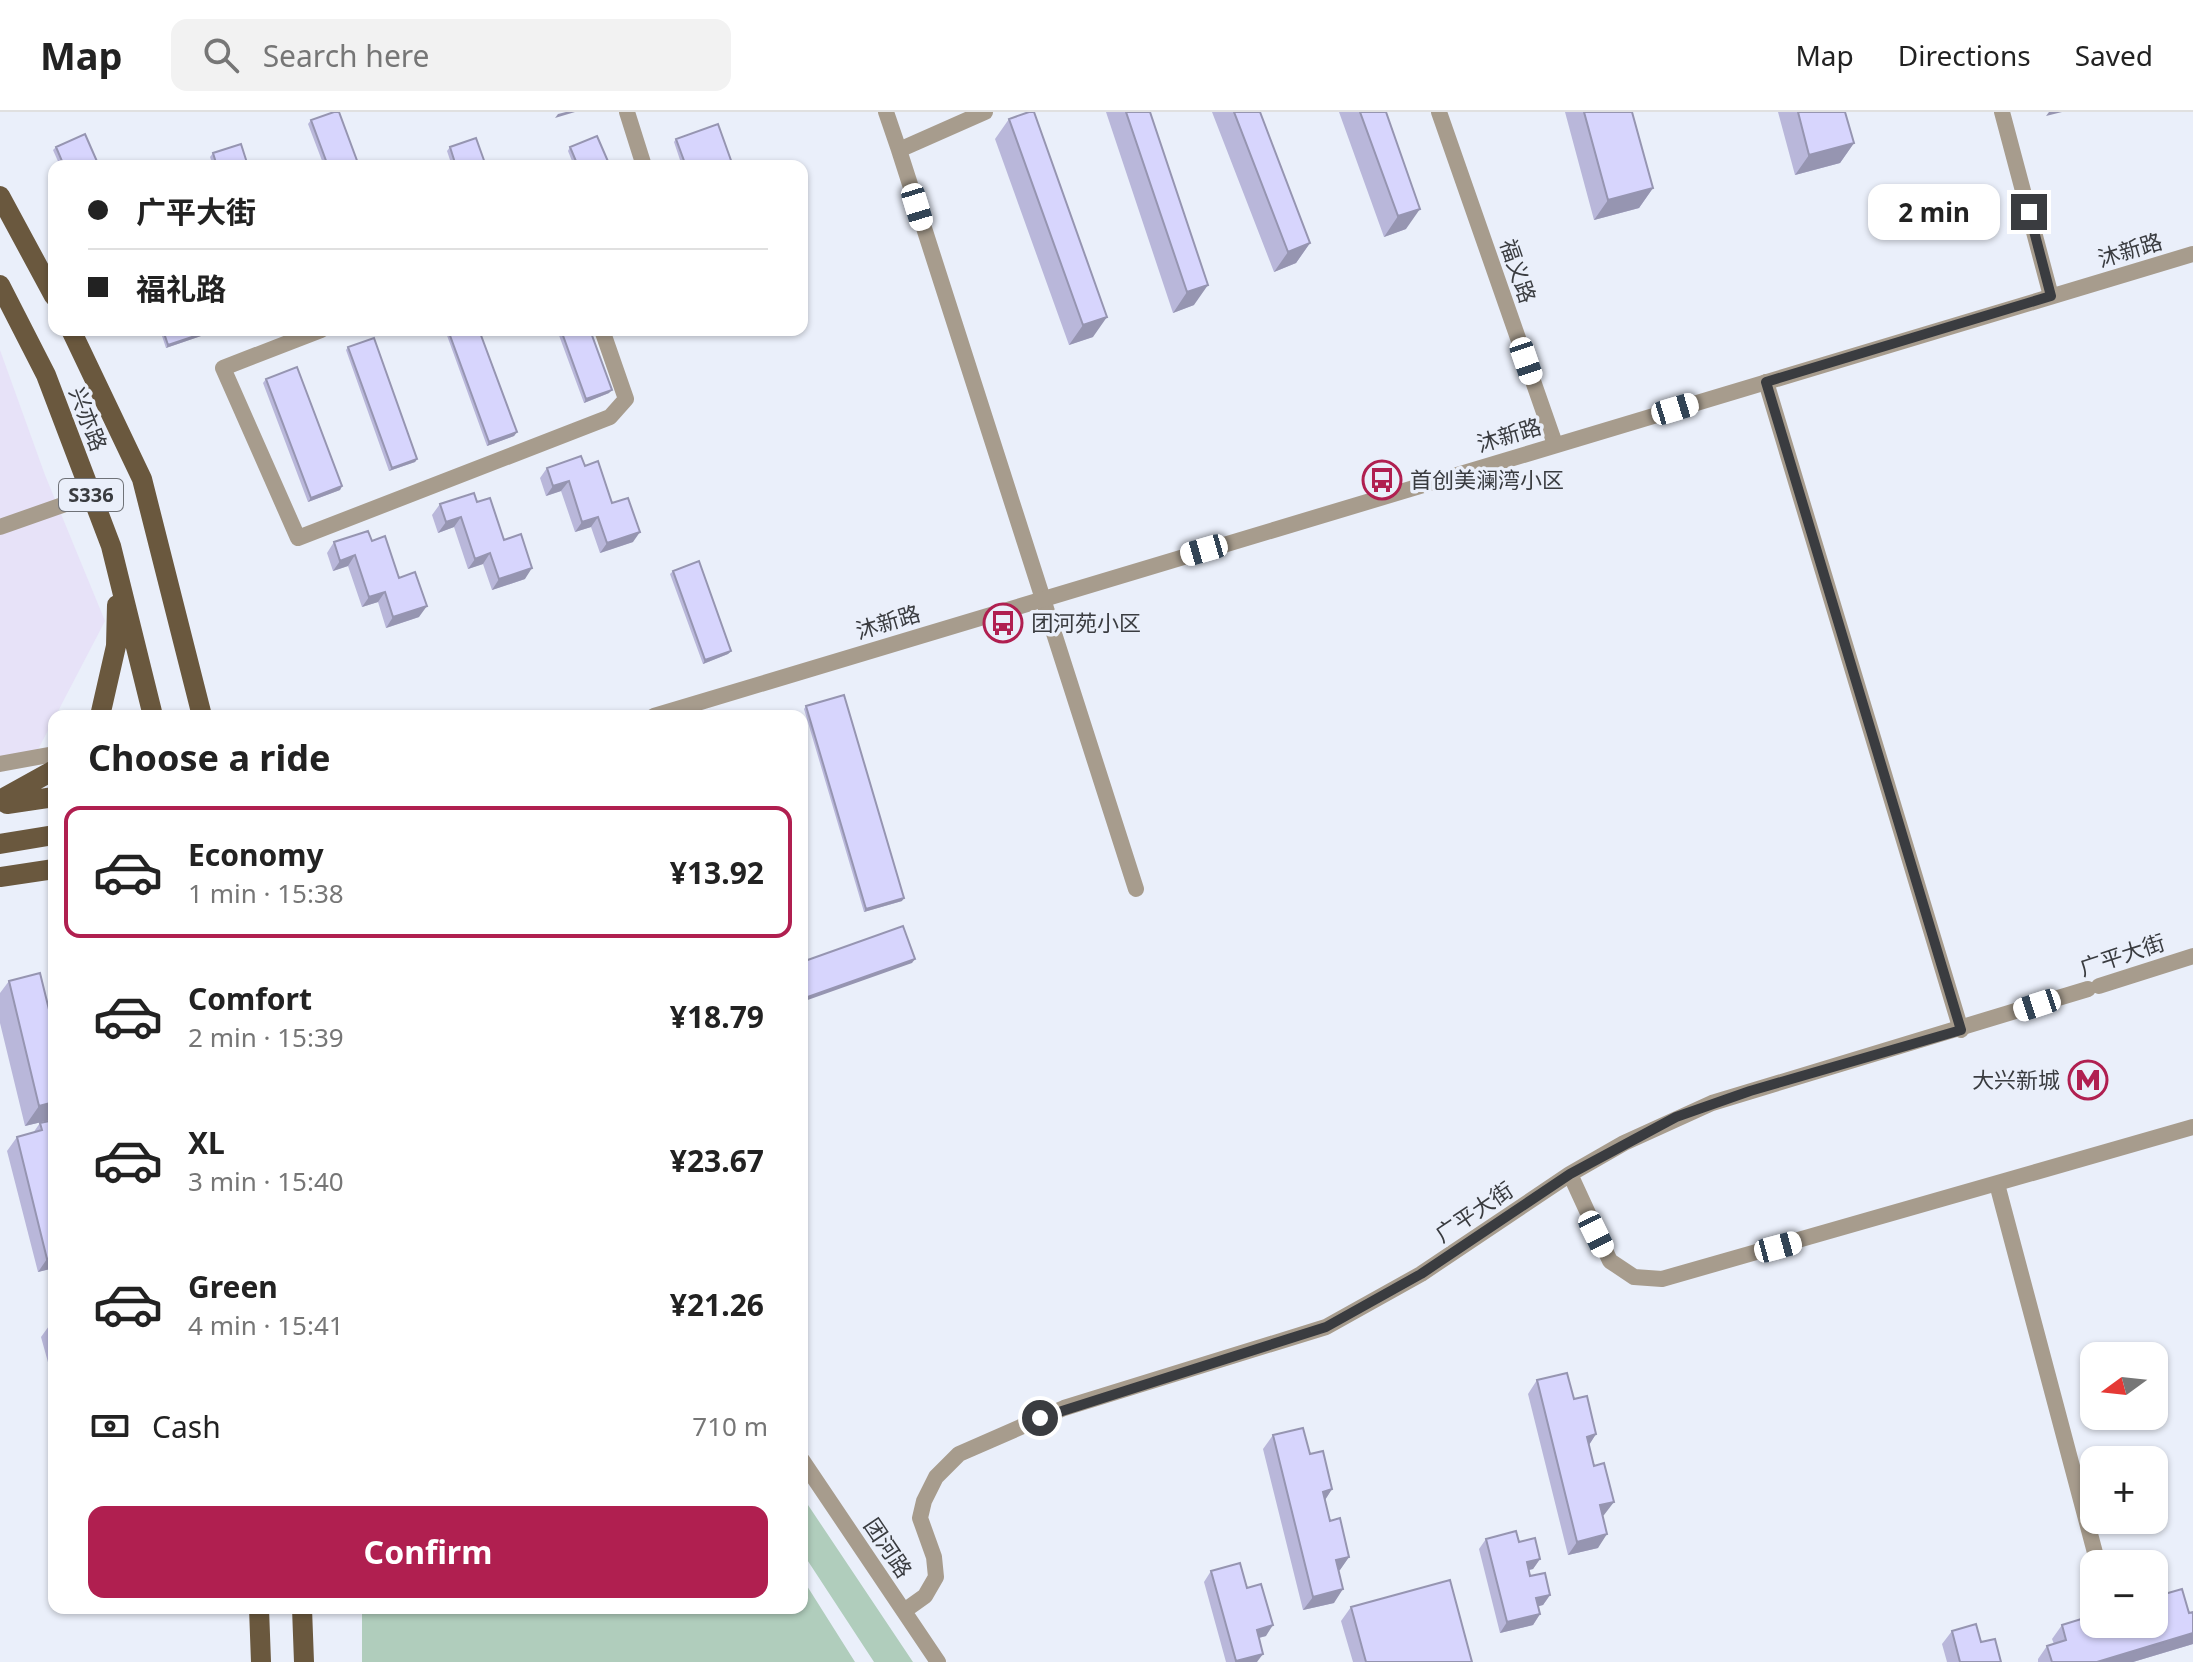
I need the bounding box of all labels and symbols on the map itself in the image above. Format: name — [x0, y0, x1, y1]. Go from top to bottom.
car — [899, 181, 935, 233]
callout: 2 min — [1869, 184, 2001, 240]
route end — [2011, 194, 2047, 230]
street label: 沐新路 — [2094, 225, 2166, 273]
street label: 福义路 — [1494, 235, 1544, 307]
car — [1507, 334, 1545, 388]
street label: 兴亦路 — [63, 382, 115, 455]
car — [1649, 391, 1701, 427]
street label: 沐新路 — [1473, 410, 1545, 458]
bus stop icon: 首创美澜湾小区 — [1361, 459, 1403, 501]
place label: 首创美澜湾小区 — [1410, 464, 1564, 494]
road number: S336 — [59, 479, 123, 511]
car — [1178, 532, 1230, 568]
street label: 沐新路 — [852, 597, 924, 645]
bus stop icon: 团河苑小区 — [982, 602, 1024, 644]
place label: 团河苑小区 — [1031, 607, 1141, 637]
street label: 广平大街 — [2075, 926, 2168, 982]
car — [2010, 986, 2064, 1024]
metro station icon: 大兴新城 — [2067, 1059, 2109, 1101]
place label: 大兴新城 — [1972, 1064, 2060, 1094]
street label: 广平大街 — [1429, 1174, 1518, 1248]
car — [1575, 1207, 1617, 1261]
car — [1752, 1229, 1804, 1265]
north arrow — [2080, 1342, 2168, 1430]
route start — [1022, 1400, 1058, 1436]
street label: 团河路 — [858, 1512, 920, 1583]

